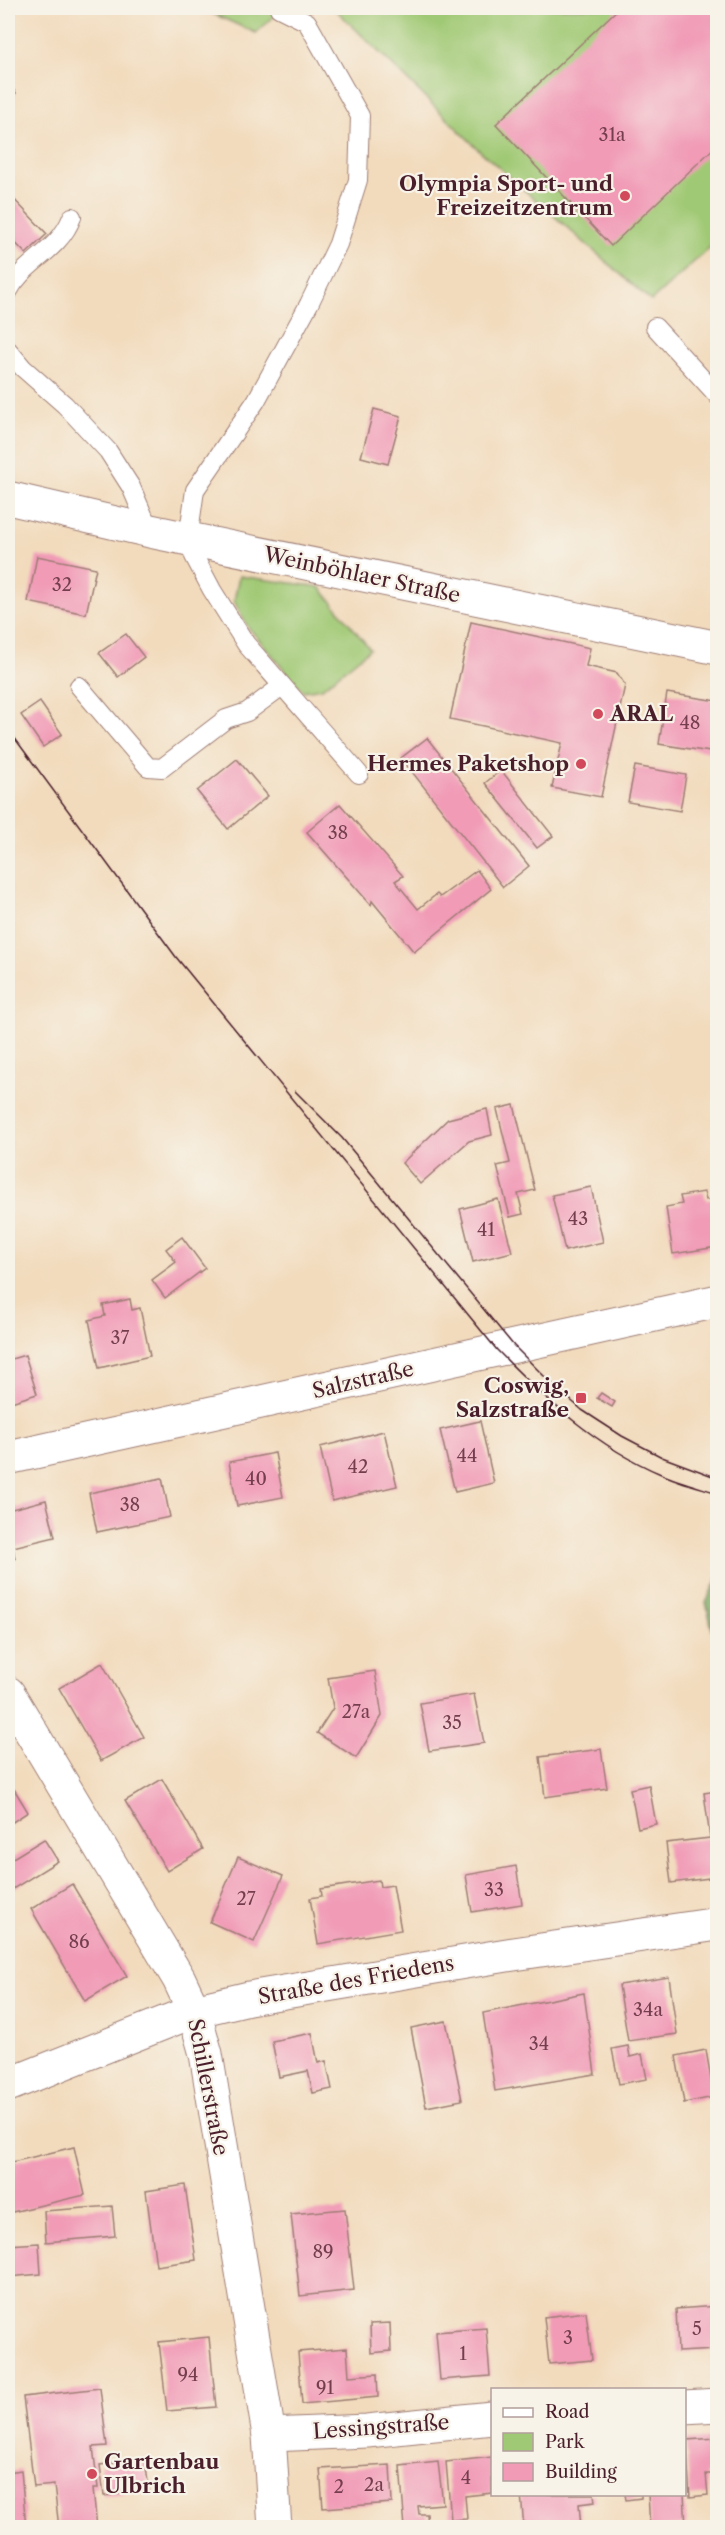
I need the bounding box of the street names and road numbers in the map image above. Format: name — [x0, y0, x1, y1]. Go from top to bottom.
street label: Weinböhlaer Straße — [260, 541, 463, 608]
street label: Salzstraße — [310, 1356, 416, 1403]
street label: Straße des Friedens — [256, 1950, 456, 2009]
street label: Schillerstraße — [183, 2016, 234, 2157]
street label: Lessingstraße — [312, 2409, 450, 2444]

